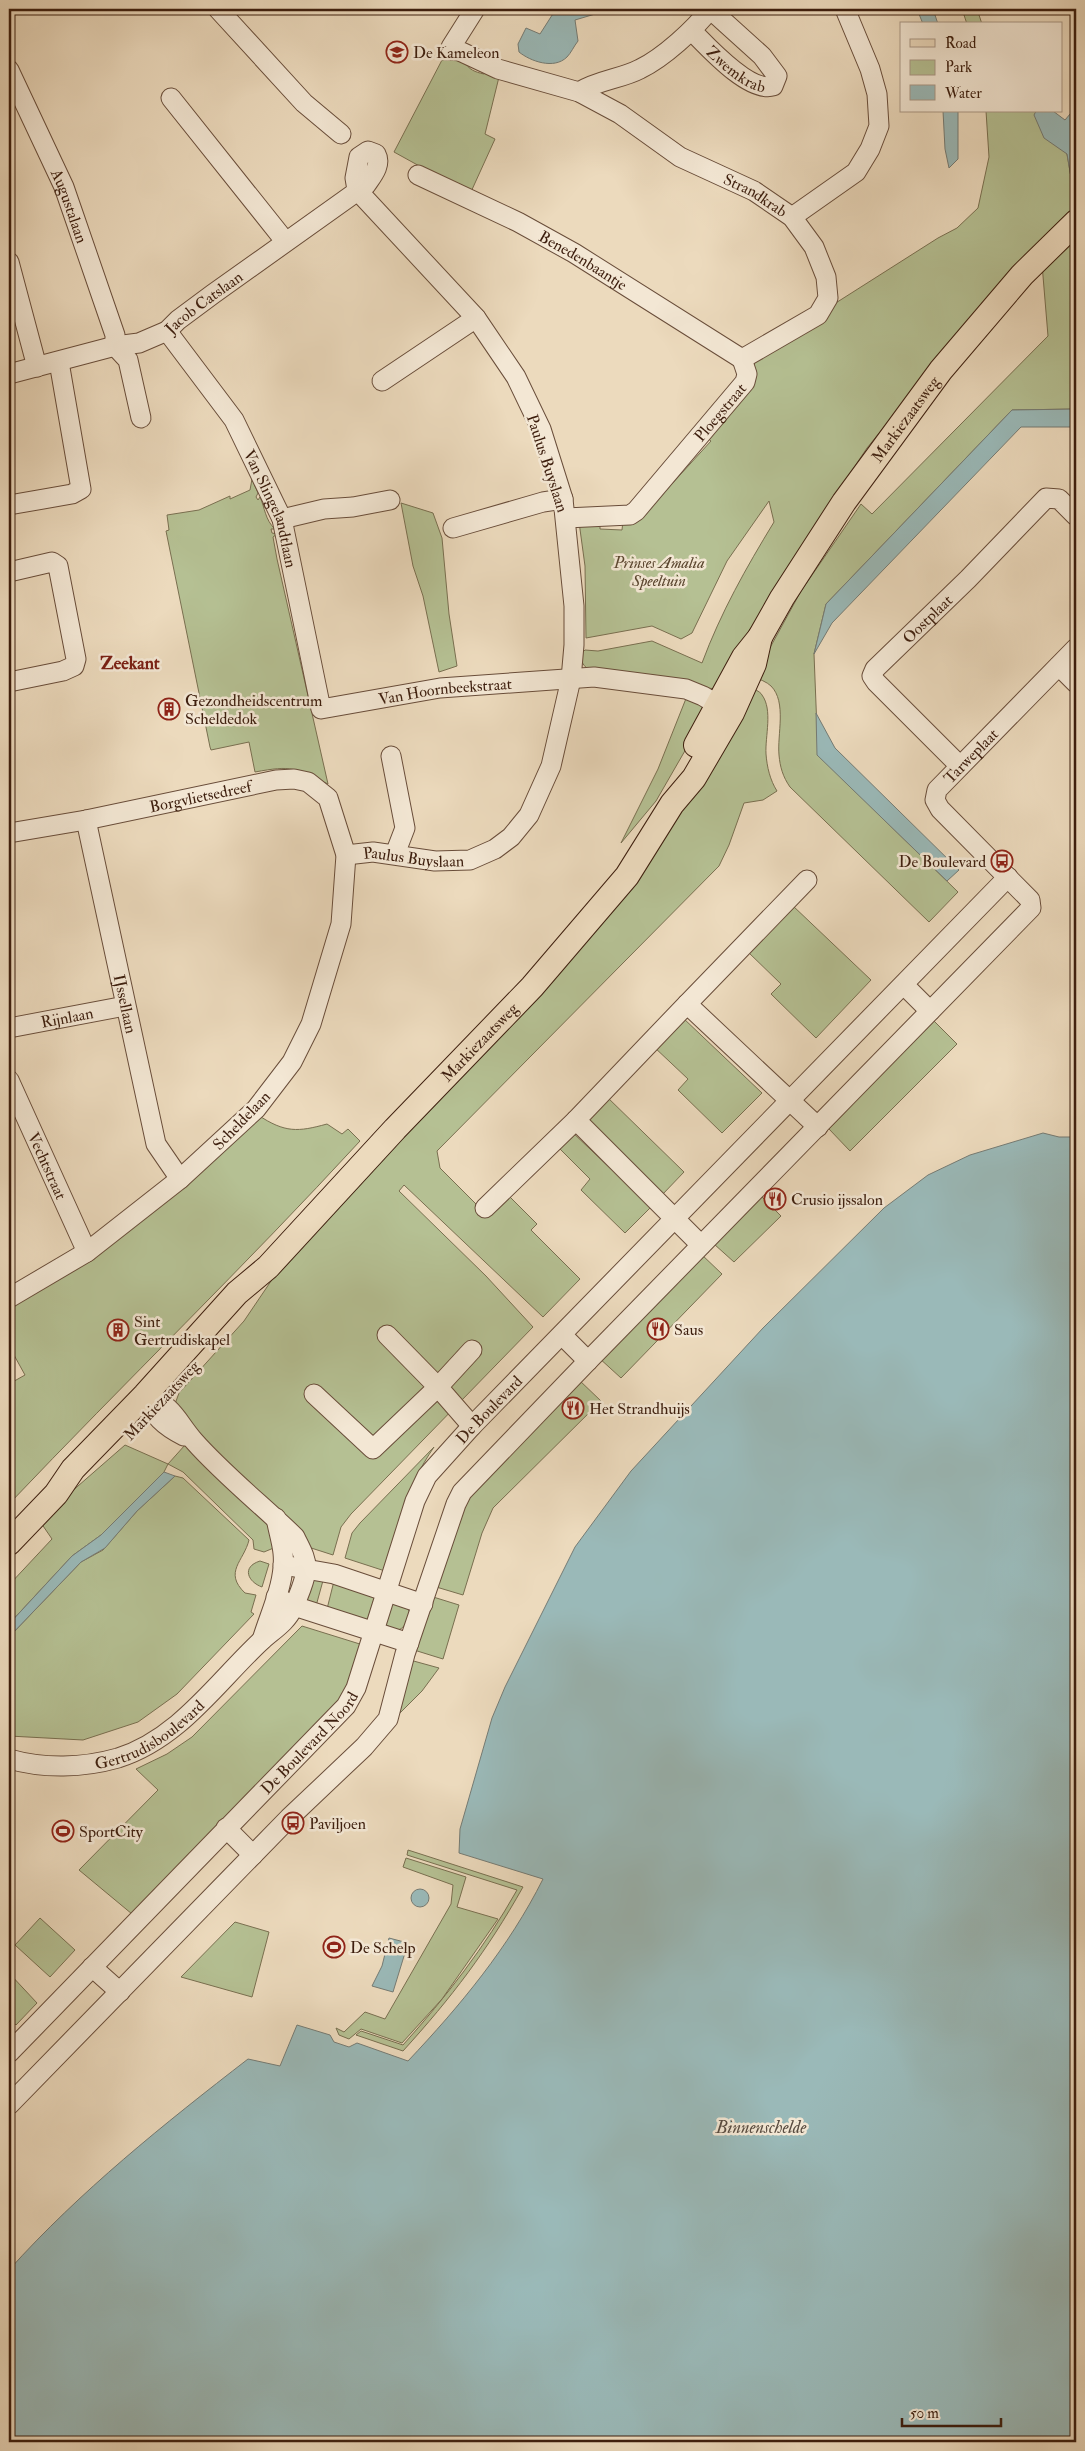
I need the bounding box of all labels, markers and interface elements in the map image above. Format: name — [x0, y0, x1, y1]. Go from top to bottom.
legend — [900, 22, 1062, 112]
text: Road — [945, 34, 977, 53]
school or university icon: De Kameleon — [385, 40, 409, 64]
street label: Zwemkrab — [701, 42, 768, 98]
place label: De Kameleon — [413, 43, 500, 63]
text: Park — [945, 58, 972, 77]
text: Water — [944, 84, 982, 103]
street label: Augustalaan — [46, 165, 92, 246]
street label: Strandkrab — [720, 169, 791, 222]
street label: Benedenbaantje — [535, 227, 631, 295]
street label: Jacob Catslaan — [160, 267, 247, 340]
street label: Markiezaatsweg — [867, 371, 945, 467]
street label: Ploegstraat — [690, 379, 751, 446]
street label: Paulus Buyslaan — [522, 412, 572, 515]
street label: Van Slingelandtlaan — [239, 446, 301, 570]
park label: Prinses Amalia Speeltuin — [612, 553, 705, 591]
street label: Oostplaat — [899, 591, 957, 648]
district label: Zeekant — [100, 652, 160, 675]
street label: Van Hoornbeekstraat — [377, 674, 513, 710]
place label: Gezondheidscentrum Scheldedok — [185, 691, 323, 729]
building icon: Gezondheidscentrum Scheldedok — [157, 697, 181, 721]
street label: Tarweplaat — [940, 725, 1003, 788]
street label: Borgvlietsedreef — [148, 776, 256, 817]
street label: Paulus Buyslaan — [362, 843, 464, 872]
bus stop icon: De Boulevard — [990, 849, 1014, 873]
place label: De Boulevard — [899, 852, 986, 872]
street label: IJssellaan — [109, 973, 141, 1035]
street label: Markiezaatsweg — [437, 998, 523, 1086]
street label: Rijnlaan — [39, 1003, 95, 1033]
street label: Scheldelaan — [209, 1087, 275, 1154]
street label: Vechtstraat — [23, 1129, 71, 1203]
restaurant icon: Crusio ijssalon — [763, 1187, 787, 1211]
place label: Crusio ijssalon — [791, 1190, 883, 1210]
place label: Sint Gertrudiskapel — [134, 1312, 230, 1351]
restaurant icon: Saus — [646, 1317, 670, 1341]
building icon: Sint Gertrudiskapel — [106, 1318, 130, 1342]
place label: Saus — [674, 1320, 703, 1340]
street label: Markiezaatsweg — [120, 1356, 205, 1445]
street label: De Boulevard — [452, 1371, 527, 1448]
restaurant icon: Het Strandhuijs — [561, 1396, 585, 1420]
place label: Het Strandhuijs — [589, 1399, 690, 1419]
street label: De Boulevard Noord — [257, 1688, 363, 1799]
street label: Gertrudisboulevard — [93, 1696, 209, 1774]
bus stop icon: Paviljoen — [281, 1811, 305, 1835]
place label: Paviljoen — [309, 1814, 366, 1834]
sports icon: SportCity — [51, 1819, 75, 1843]
place label: SportCity — [79, 1822, 144, 1843]
sports icon: De Schelp — [322, 1935, 346, 1959]
place label: De Schelp — [350, 1938, 416, 1959]
water label: Binnenschelde — [715, 2116, 807, 2139]
scale bar — [902, 2396, 1001, 2428]
text: 50 m — [910, 2404, 939, 2423]

